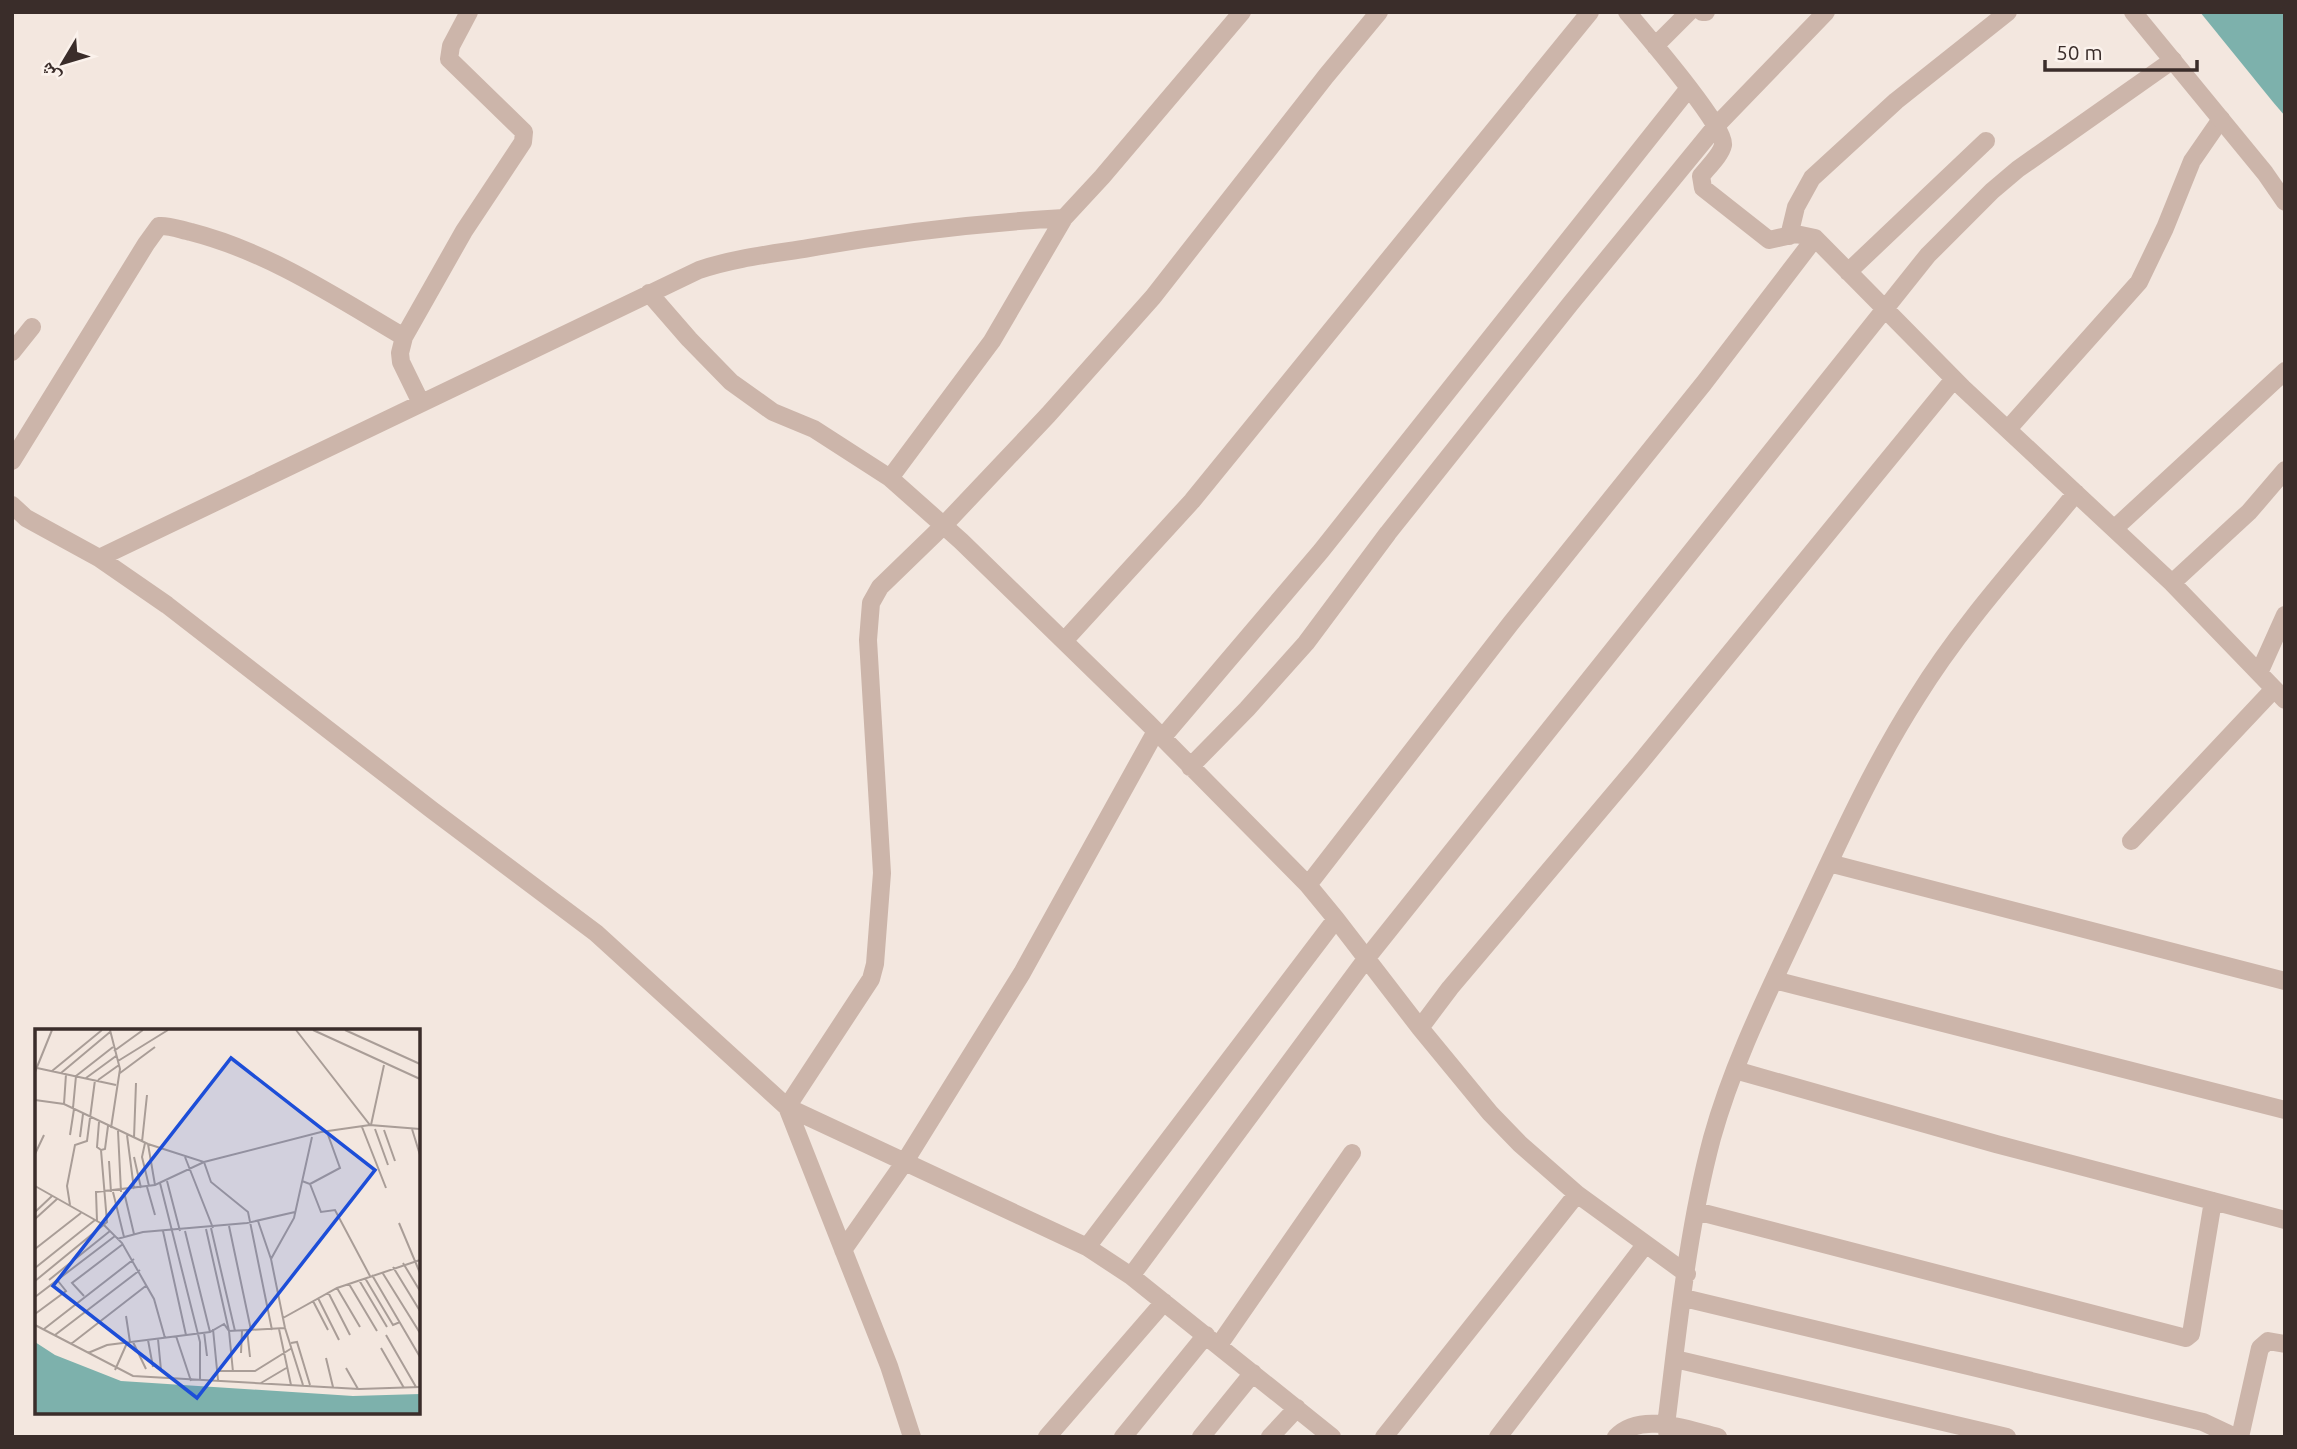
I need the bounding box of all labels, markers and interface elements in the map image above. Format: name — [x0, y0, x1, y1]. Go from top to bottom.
north arrow — [28, 28, 98, 98]
scale bar — [2045, 28, 2197, 72]
text: 50 m — [2056, 40, 2103, 64]
text: ش — [35, 58, 65, 88]
inset map — [35, 1029, 420, 1414]

